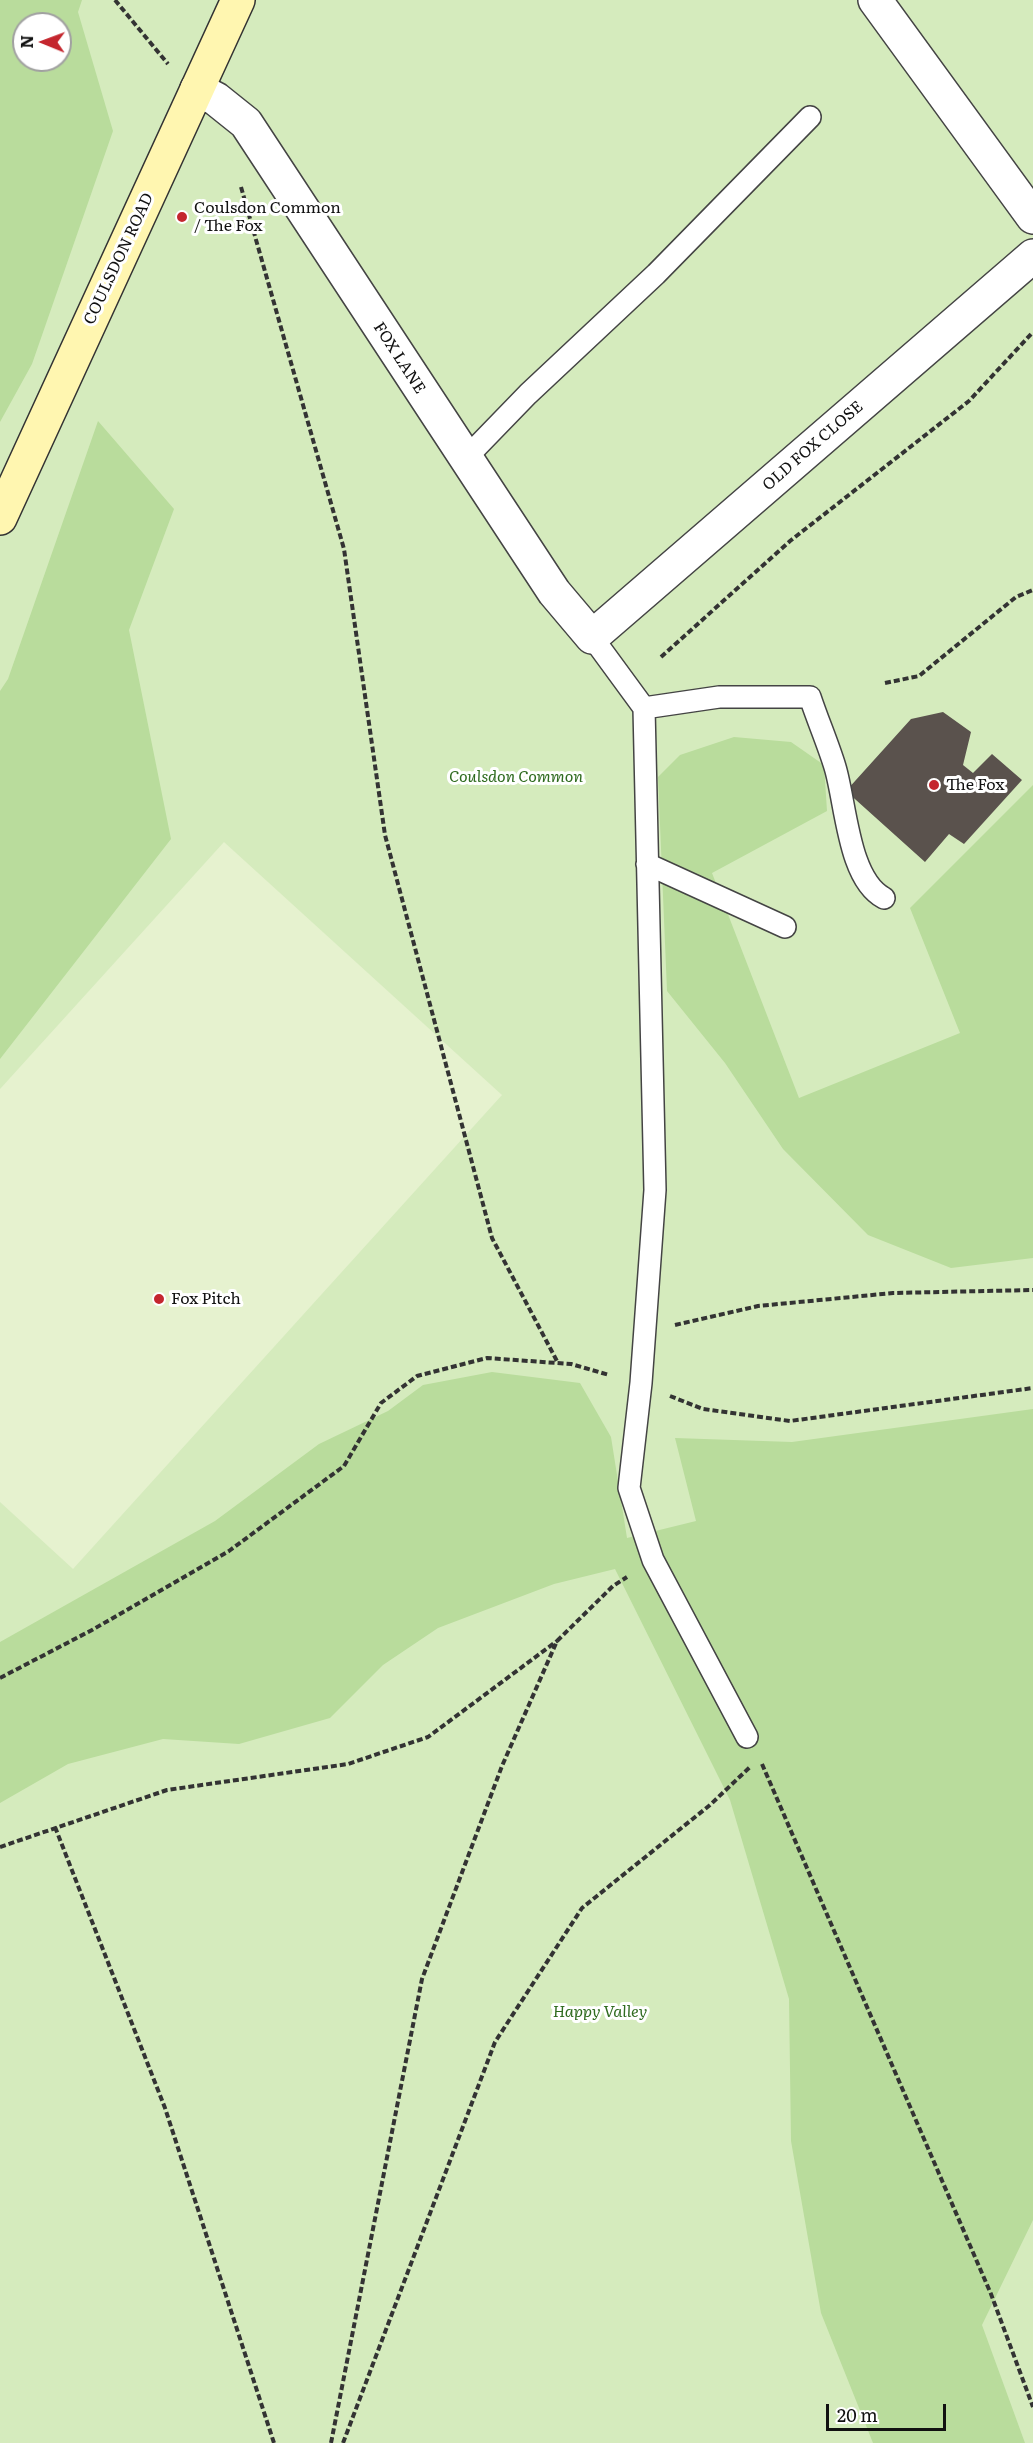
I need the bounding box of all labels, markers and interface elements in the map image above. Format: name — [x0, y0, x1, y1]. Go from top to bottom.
north arrow — [12, 12, 72, 72]
text: N — [14, 35, 38, 49]
street label: COULSDON ROAD — [80, 190, 158, 328]
place label: Coulsdon Common / The Fox — [194, 198, 341, 236]
marker: Coulsdon Common / The Fox — [175, 210, 189, 224]
street label: FOX LANE — [369, 319, 429, 397]
street label: OLD FOX CLOSE — [759, 397, 867, 495]
park label: Coulsdon Common — [449, 767, 583, 787]
place label: The Fox — [946, 775, 1004, 795]
marker: The Fox — [927, 778, 941, 792]
place label: Fox Pitch — [171, 1289, 241, 1309]
marker: Fox Pitch — [152, 1292, 166, 1306]
park label: Happy Valley — [553, 2002, 647, 2022]
scale bar — [829, 2392, 949, 2430]
text: 20 m — [837, 2401, 878, 2428]

